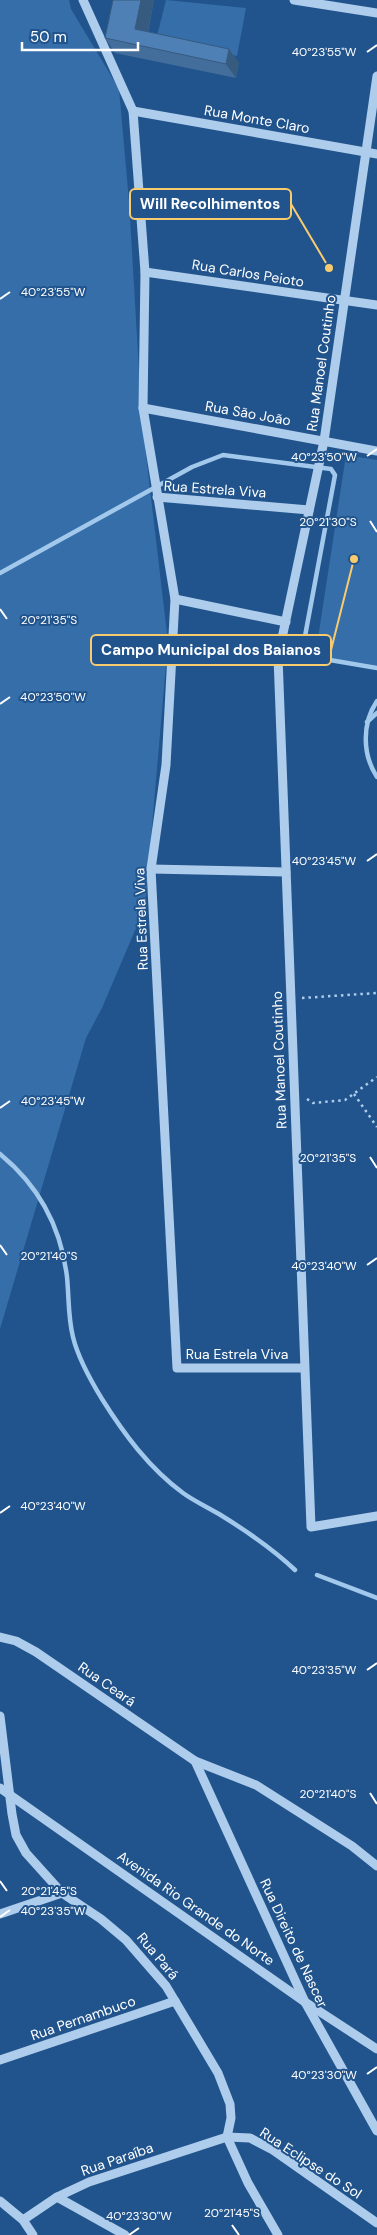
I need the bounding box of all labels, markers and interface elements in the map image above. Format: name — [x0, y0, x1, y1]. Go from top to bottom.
scale bar — [22, 20, 139, 52]
text: 50 m — [30, 27, 67, 47]
text: 40°23'55"W — [292, 44, 357, 60]
street label: Rua Monte Claro — [203, 101, 311, 137]
callout: Will Recolhimentos — [130, 189, 291, 219]
text: Will Recolhimentos — [140, 194, 280, 214]
street label: Rua Carlos Peioto — [191, 255, 305, 291]
text: 40°23'55"W — [21, 284, 86, 300]
street label: Rua Manoel Coutinho — [302, 294, 340, 432]
street label: Rua São João — [204, 397, 292, 429]
text: 40°23'50"W — [291, 449, 357, 465]
street label: Rua Estrela Viva — [163, 476, 267, 502]
text: 20°21'30"S — [299, 514, 357, 530]
text: 20°21'35"S — [21, 612, 77, 628]
callout: Campo Municipal dos Baianos — [91, 635, 331, 665]
text: Campo Municipal dos Baianos — [101, 640, 321, 660]
text: 40°23'50"W — [20, 689, 86, 705]
text: 40°23'45"W — [292, 853, 357, 869]
street label: Rua Estrela Viva — [130, 867, 152, 971]
street label: Rua Manoel Coutinho — [268, 991, 290, 1129]
text: 40°23'45"W — [21, 1093, 86, 1109]
text: 20°21'35"S — [300, 1150, 356, 1166]
text: 20°21'40"S — [21, 1248, 78, 1264]
text: 40°23'40"W — [291, 1258, 357, 1274]
street label: Rua Estrela Viva — [186, 1345, 288, 1363]
text: 40°23'40"W — [20, 1498, 86, 1514]
street label: Rua Ceará — [75, 1658, 139, 1710]
text: 40°23'35"W — [292, 1662, 357, 1678]
text: 20°21'40"S — [300, 1786, 357, 1802]
street label: Avenida Rio Grande do Norte — [114, 1847, 278, 1969]
street label: Rua Direito de Nascer — [256, 1876, 332, 2010]
text: 20°21'45"S — [21, 1883, 77, 1899]
text: 40°23'35"W — [21, 1903, 86, 1919]
street label: Rua Pará — [133, 1929, 183, 1983]
street label: Rua Pernambuco — [28, 1992, 138, 2044]
text: 40°23'30"W — [291, 2067, 357, 2083]
street label: Rua Eclipse do Sol — [257, 2123, 365, 2203]
street label: Rua Paraíba — [78, 2138, 156, 2180]
text: 20°21'45"S — [204, 2205, 260, 2221]
text: 40°23'30"W — [106, 2208, 172, 2224]

